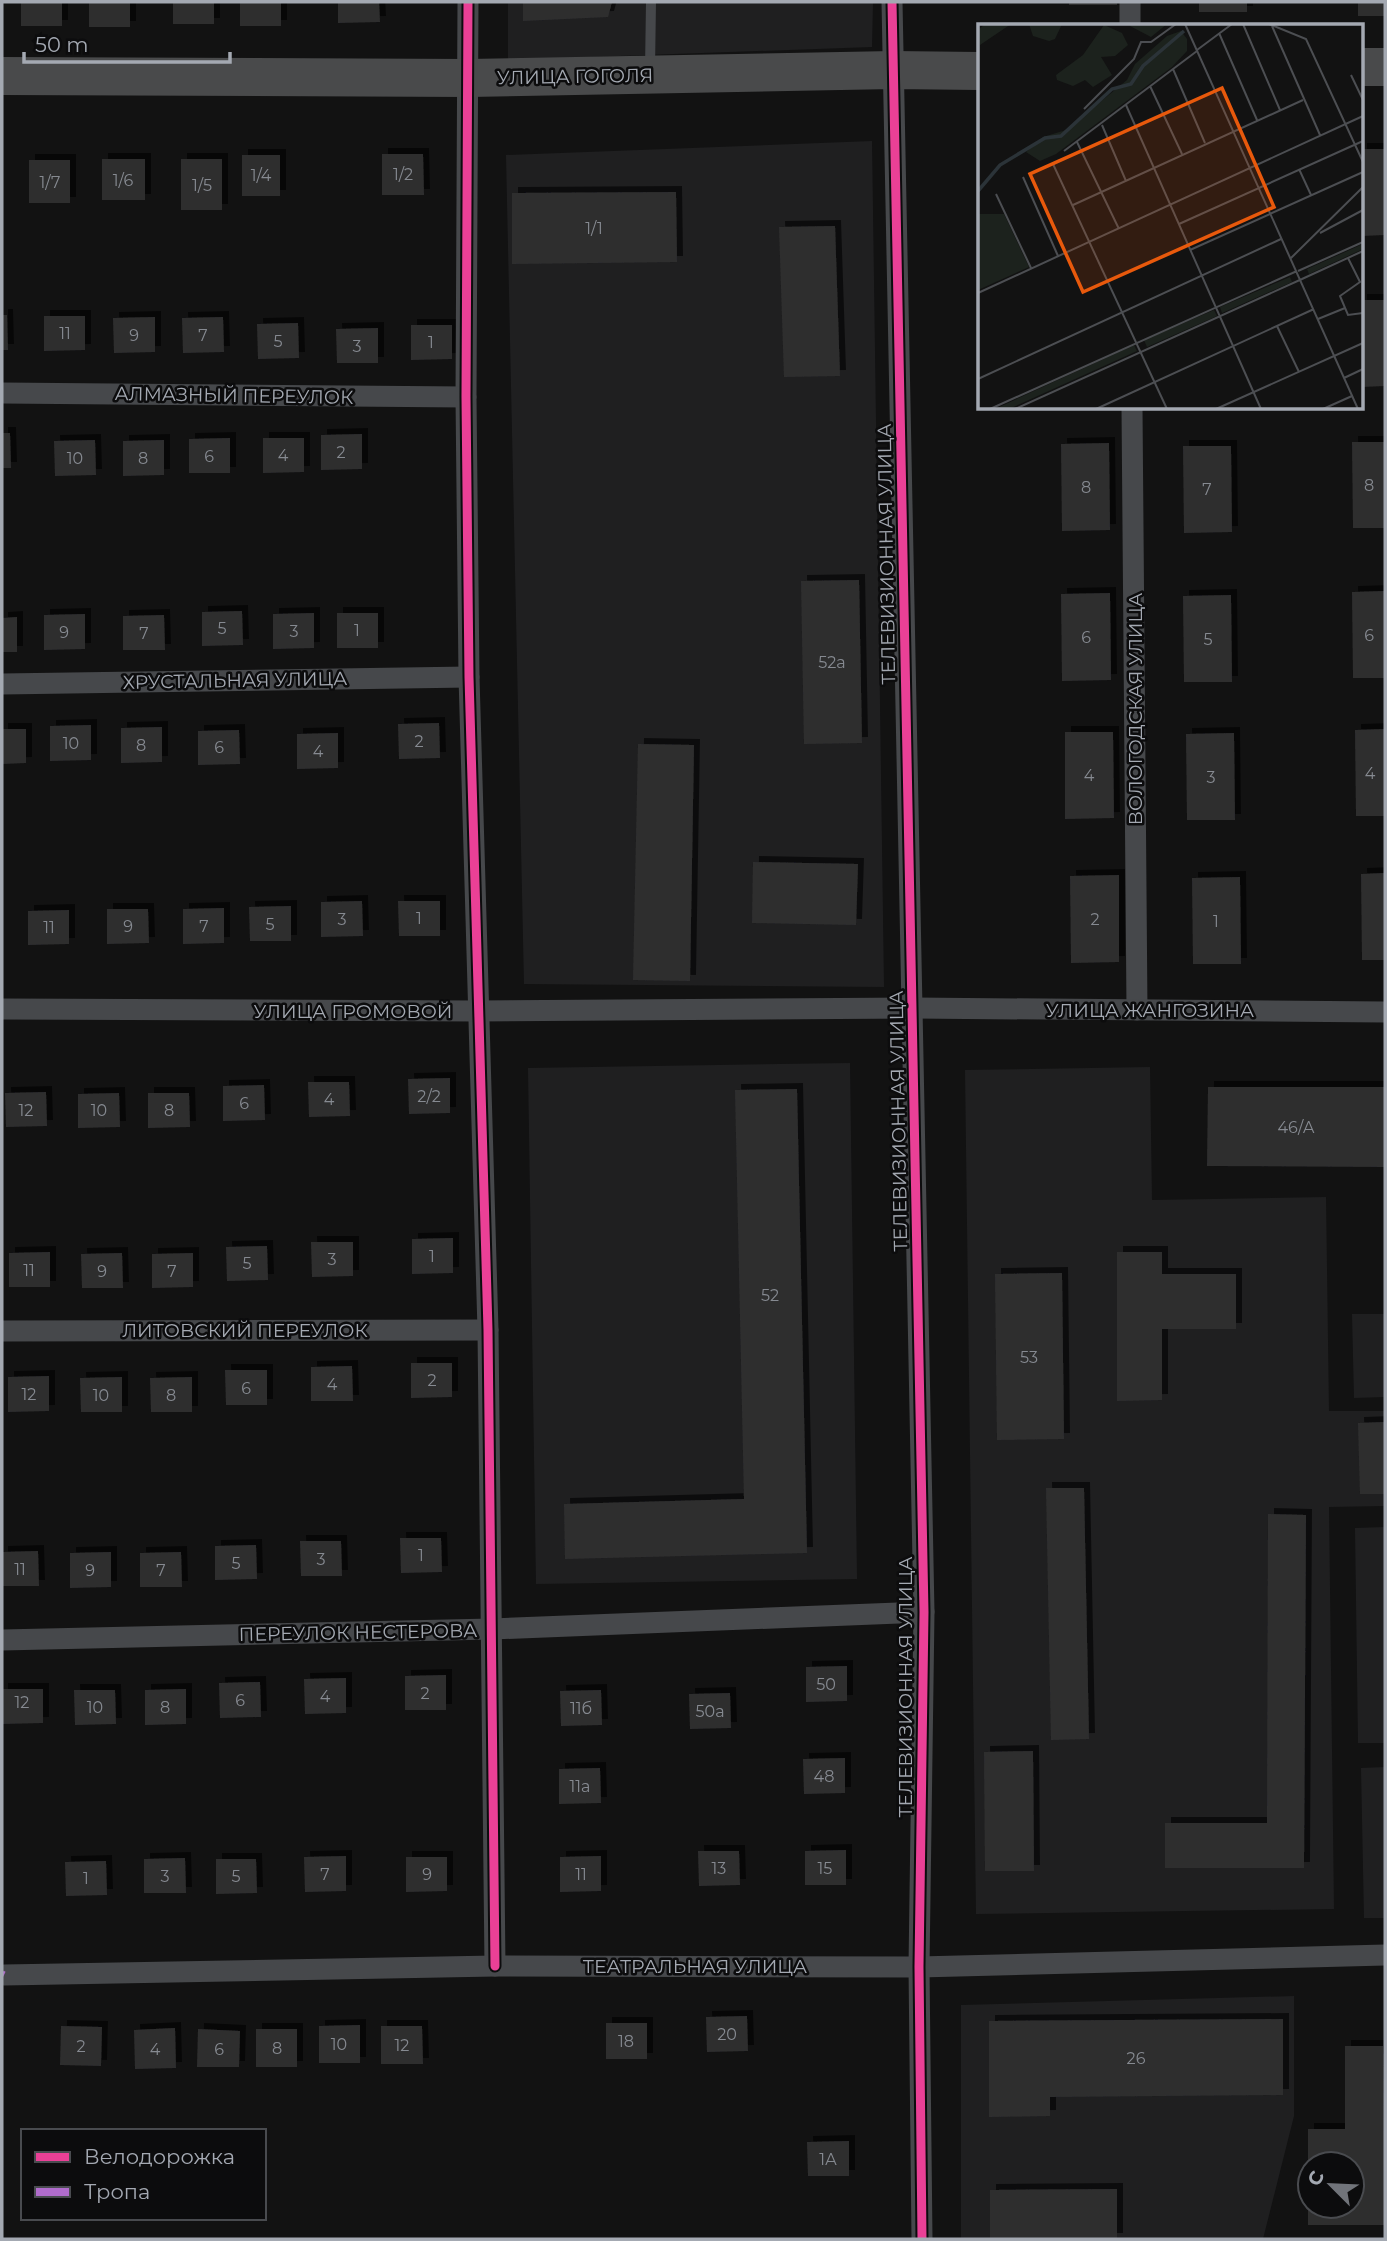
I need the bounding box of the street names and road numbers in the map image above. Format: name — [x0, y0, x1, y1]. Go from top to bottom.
street label: УЛИЦА ГОГОЛЯ — [497, 64, 653, 89]
street label: АЛМАЗНЫЙ ПЕРЕУЛОК — [114, 382, 354, 409]
street label: ТЕЛЕВИЗИОННАЯ УЛИЦА — [873, 423, 900, 685]
street label: ВОЛОГОДСКАЯ УЛИЦА — [1124, 593, 1147, 825]
street label: ХРУСТАЛЬНАЯ УЛИЦА — [122, 667, 348, 694]
street label: ТЕЛЕВИЗИОННАЯ УЛИЦА — [885, 990, 912, 1252]
street label: УЛИЦА ЖАНГОЗИНА — [1046, 999, 1254, 1022]
street label: УЛИЦА ГРОМОВОЙ — [254, 1000, 452, 1023]
street label: ЛИТОВСКИЙ ПЕРЕУЛОК — [122, 1319, 368, 1342]
street label: ТЕЛЕВИЗИОННАЯ УЛИЦА — [894, 1556, 917, 1818]
street label: ПЕРЕУЛОК НЕСТЕРОВА — [238, 1619, 478, 1646]
street label: ТЕАТРАЛЬНАЯ УЛИЦА — [583, 1955, 807, 1978]

